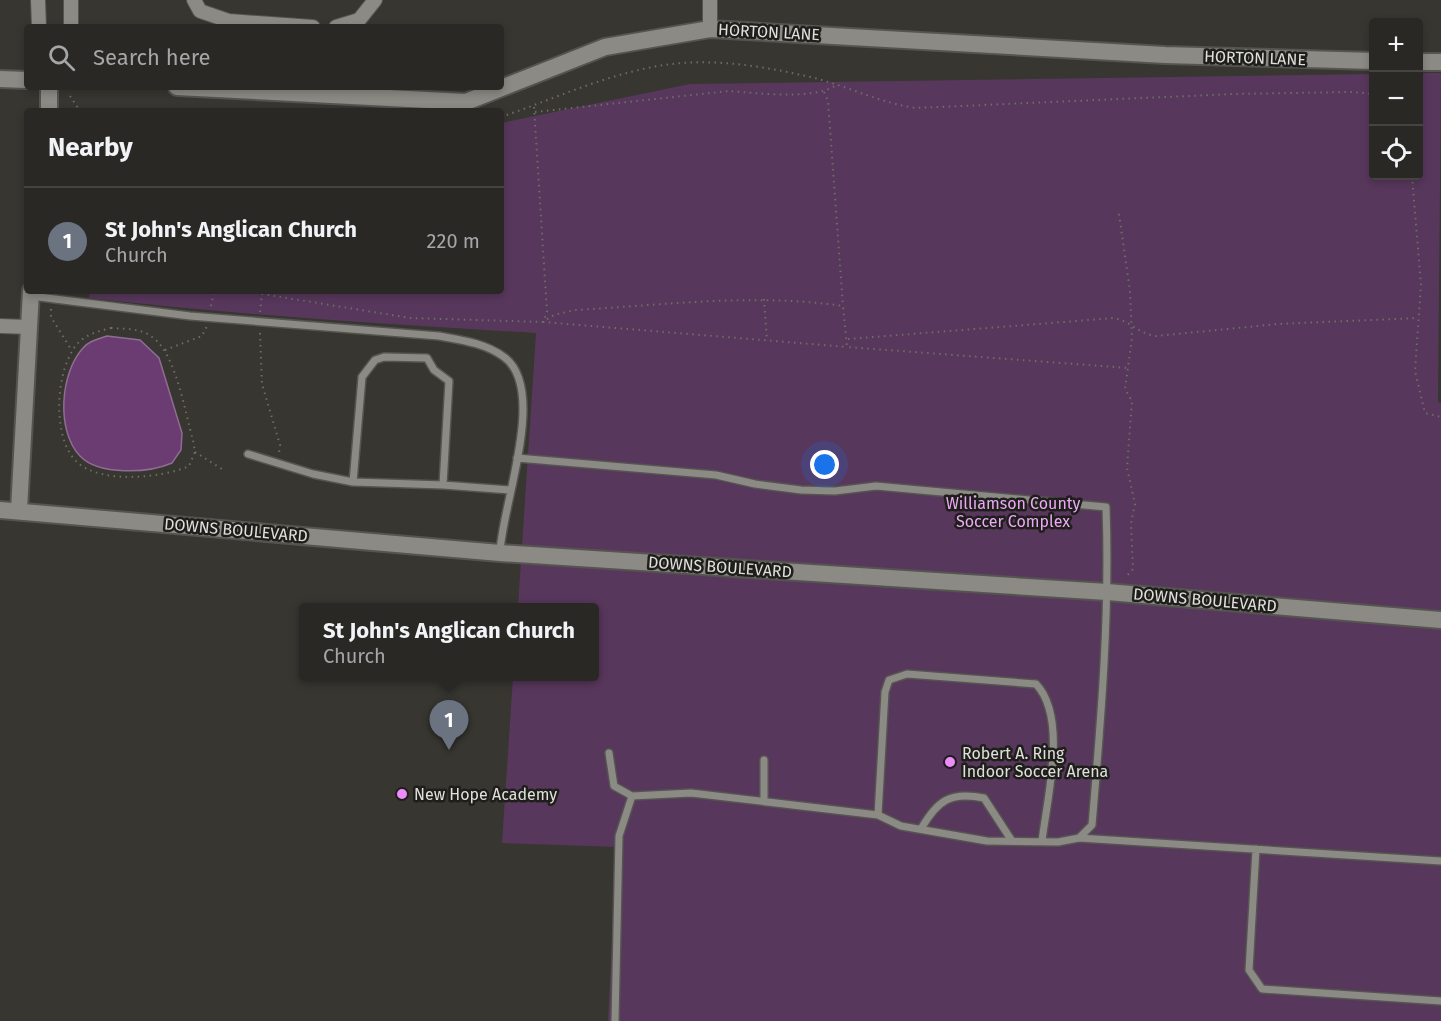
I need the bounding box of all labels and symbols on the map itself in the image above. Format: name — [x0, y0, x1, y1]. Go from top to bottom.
street label: HORTON LANE — [718, 20, 820, 44]
street label: HORTON LANE — [1204, 47, 1306, 69]
your location — [810, 450, 839, 479]
park label: Williamson County Soccer Complex — [946, 494, 1080, 531]
street label: DOWNS BOULEVARD — [163, 514, 309, 546]
street label: DOWNS BOULEVARD — [647, 552, 793, 582]
street label: DOWNS BOULEVARD — [1132, 584, 1278, 616]
pin: 1 — [430, 700, 468, 750]
place label: Robert A. Ring Indoor Soccer Arena — [962, 744, 1108, 781]
marker: Robert A. Ring Indoor Soccer Arena — [943, 755, 957, 769]
place label: New Hope Academy — [414, 785, 557, 804]
marker: New Hope Academy — [395, 787, 409, 801]

